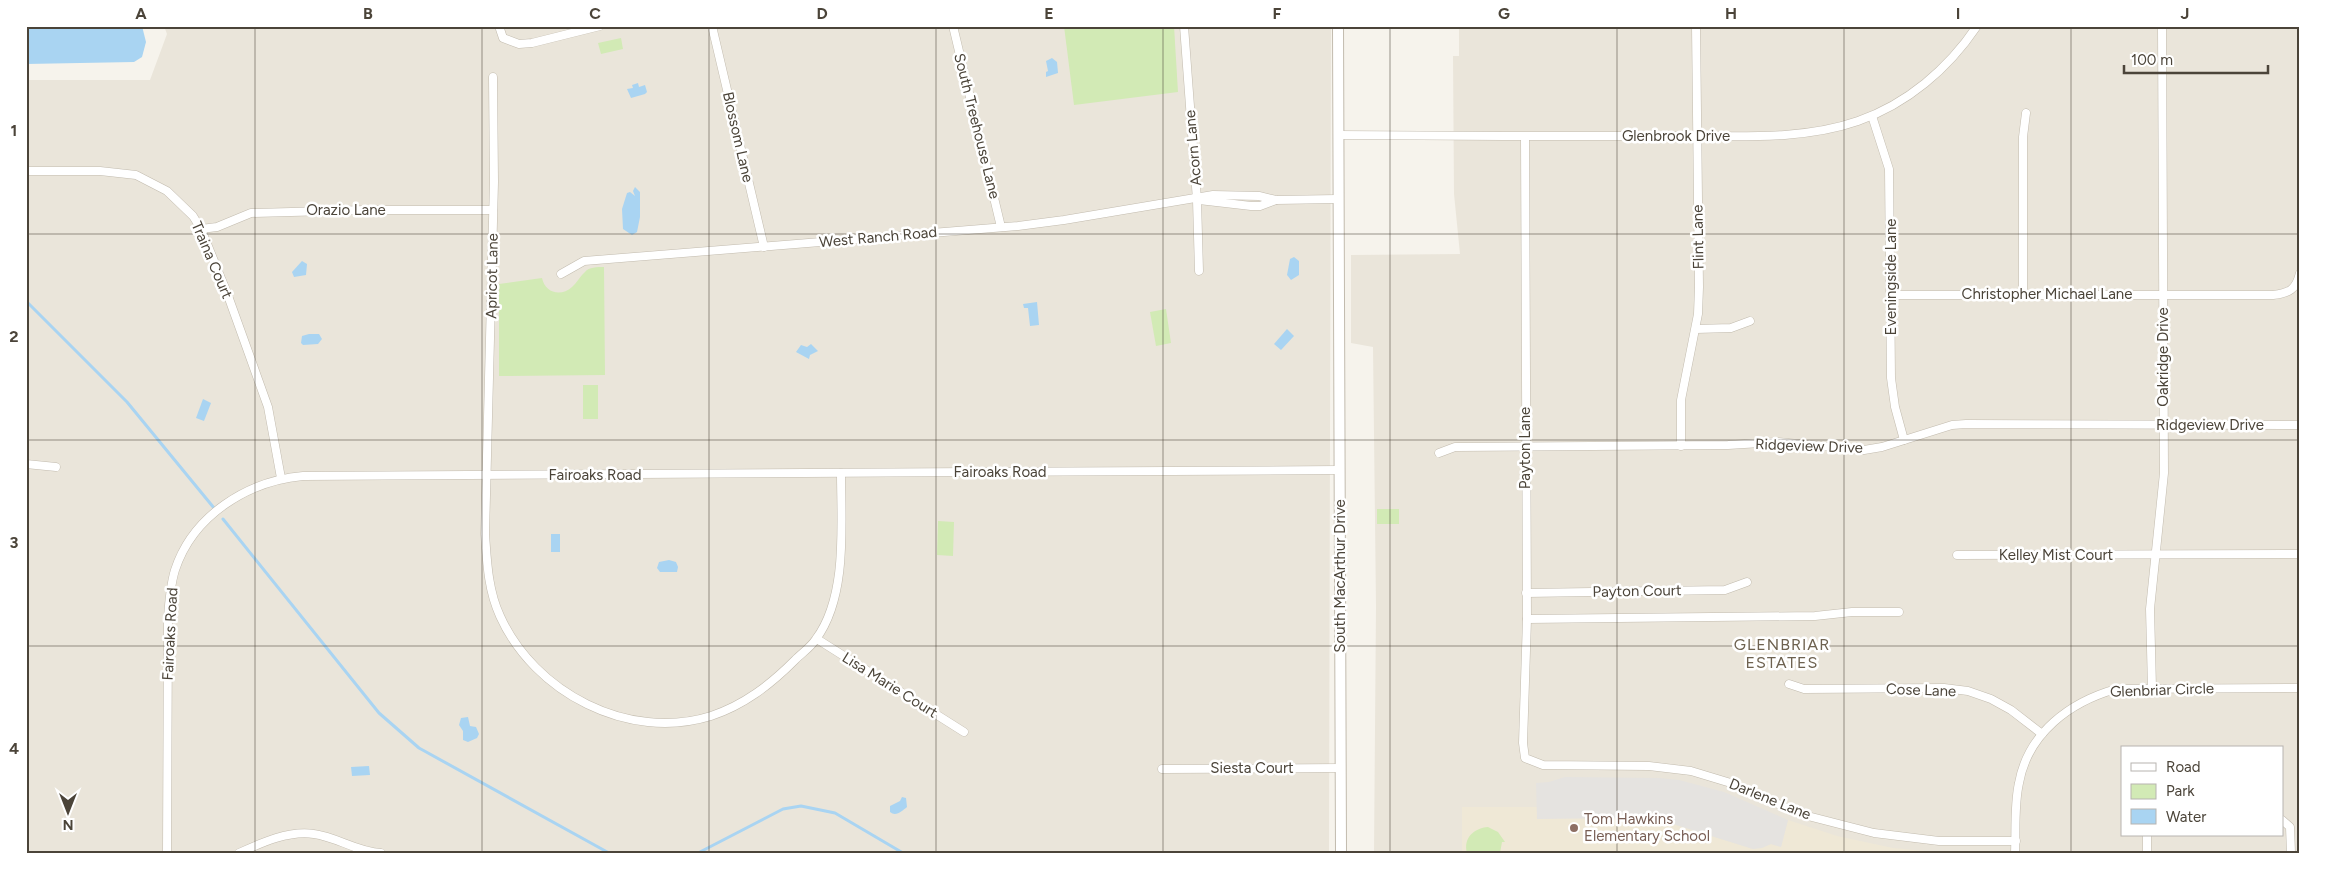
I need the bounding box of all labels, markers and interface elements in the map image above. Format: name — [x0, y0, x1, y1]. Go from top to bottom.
text: A — [135, 4, 147, 23]
text: B — [363, 4, 373, 23]
text: C — [589, 4, 601, 23]
text: D — [816, 4, 828, 23]
text: E — [1044, 4, 1054, 23]
text: F — [1273, 4, 1282, 23]
text: G — [1498, 4, 1510, 23]
text: H — [1725, 4, 1737, 23]
text: I — [1956, 4, 1960, 23]
text: J — [2181, 4, 2189, 23]
scale bar — [2124, 42, 2267, 74]
street label: South Treehouse Lane — [950, 51, 1004, 201]
text: 100 m — [2131, 51, 2173, 69]
street label: Blossom Lane — [719, 90, 757, 184]
street label: Acorn Lane — [1181, 109, 1205, 187]
text: 1 — [11, 121, 17, 140]
street label: Glenbrook Drive — [1622, 127, 1730, 145]
street label: Orazio Lane — [306, 201, 386, 219]
street label: Flint Lane — [1688, 205, 1708, 269]
street label: Traina Court — [188, 219, 236, 302]
street label: Eveningside Lane — [1882, 219, 1900, 335]
street label: West Ranch Road — [818, 223, 938, 251]
street label: Apricot Lane — [482, 233, 502, 319]
street label: Christopher Michael Lane — [1962, 285, 2132, 303]
street label: Oakridge Drive — [2154, 307, 2172, 407]
text: 2 — [9, 327, 19, 346]
street label: Payton Lane — [1516, 407, 1534, 489]
street label: Ridgeview Drive — [2156, 416, 2264, 434]
street label: Ridgeview Drive — [1755, 435, 1863, 457]
street label: Fairoaks Road — [953, 463, 1047, 481]
street label: Fairoaks Road — [548, 466, 642, 484]
street label: South MacArthur Drive — [1331, 499, 1349, 653]
text: 3 — [10, 533, 19, 552]
street label: Kelley Mist Court — [1999, 546, 2114, 564]
street label: Payton Court — [1592, 581, 1682, 601]
street label: Fairoaks Road — [159, 587, 181, 681]
district label: GLENBRIAR ESTATES — [1734, 635, 1830, 672]
street label: Lisa Marie Court — [839, 648, 941, 722]
street label: Glenbriar Circle — [2110, 679, 2214, 701]
street label: Cose Lane — [1885, 680, 1957, 700]
text: 4 — [9, 739, 19, 758]
legend — [2121, 746, 2284, 836]
text: Road — [2166, 758, 2201, 776]
street label: Siesta Court — [1210, 759, 1294, 777]
street label: Darlene Lane — [1726, 774, 1814, 824]
text: Park — [2166, 782, 2195, 800]
north arrow — [42, 786, 92, 836]
text: Water — [2166, 808, 2206, 826]
place label: Tom Hawkins Elementary School — [1584, 810, 1710, 845]
text: N — [63, 816, 73, 833]
marker: Tom Hawkins Elementary School — [1568, 822, 1580, 834]

